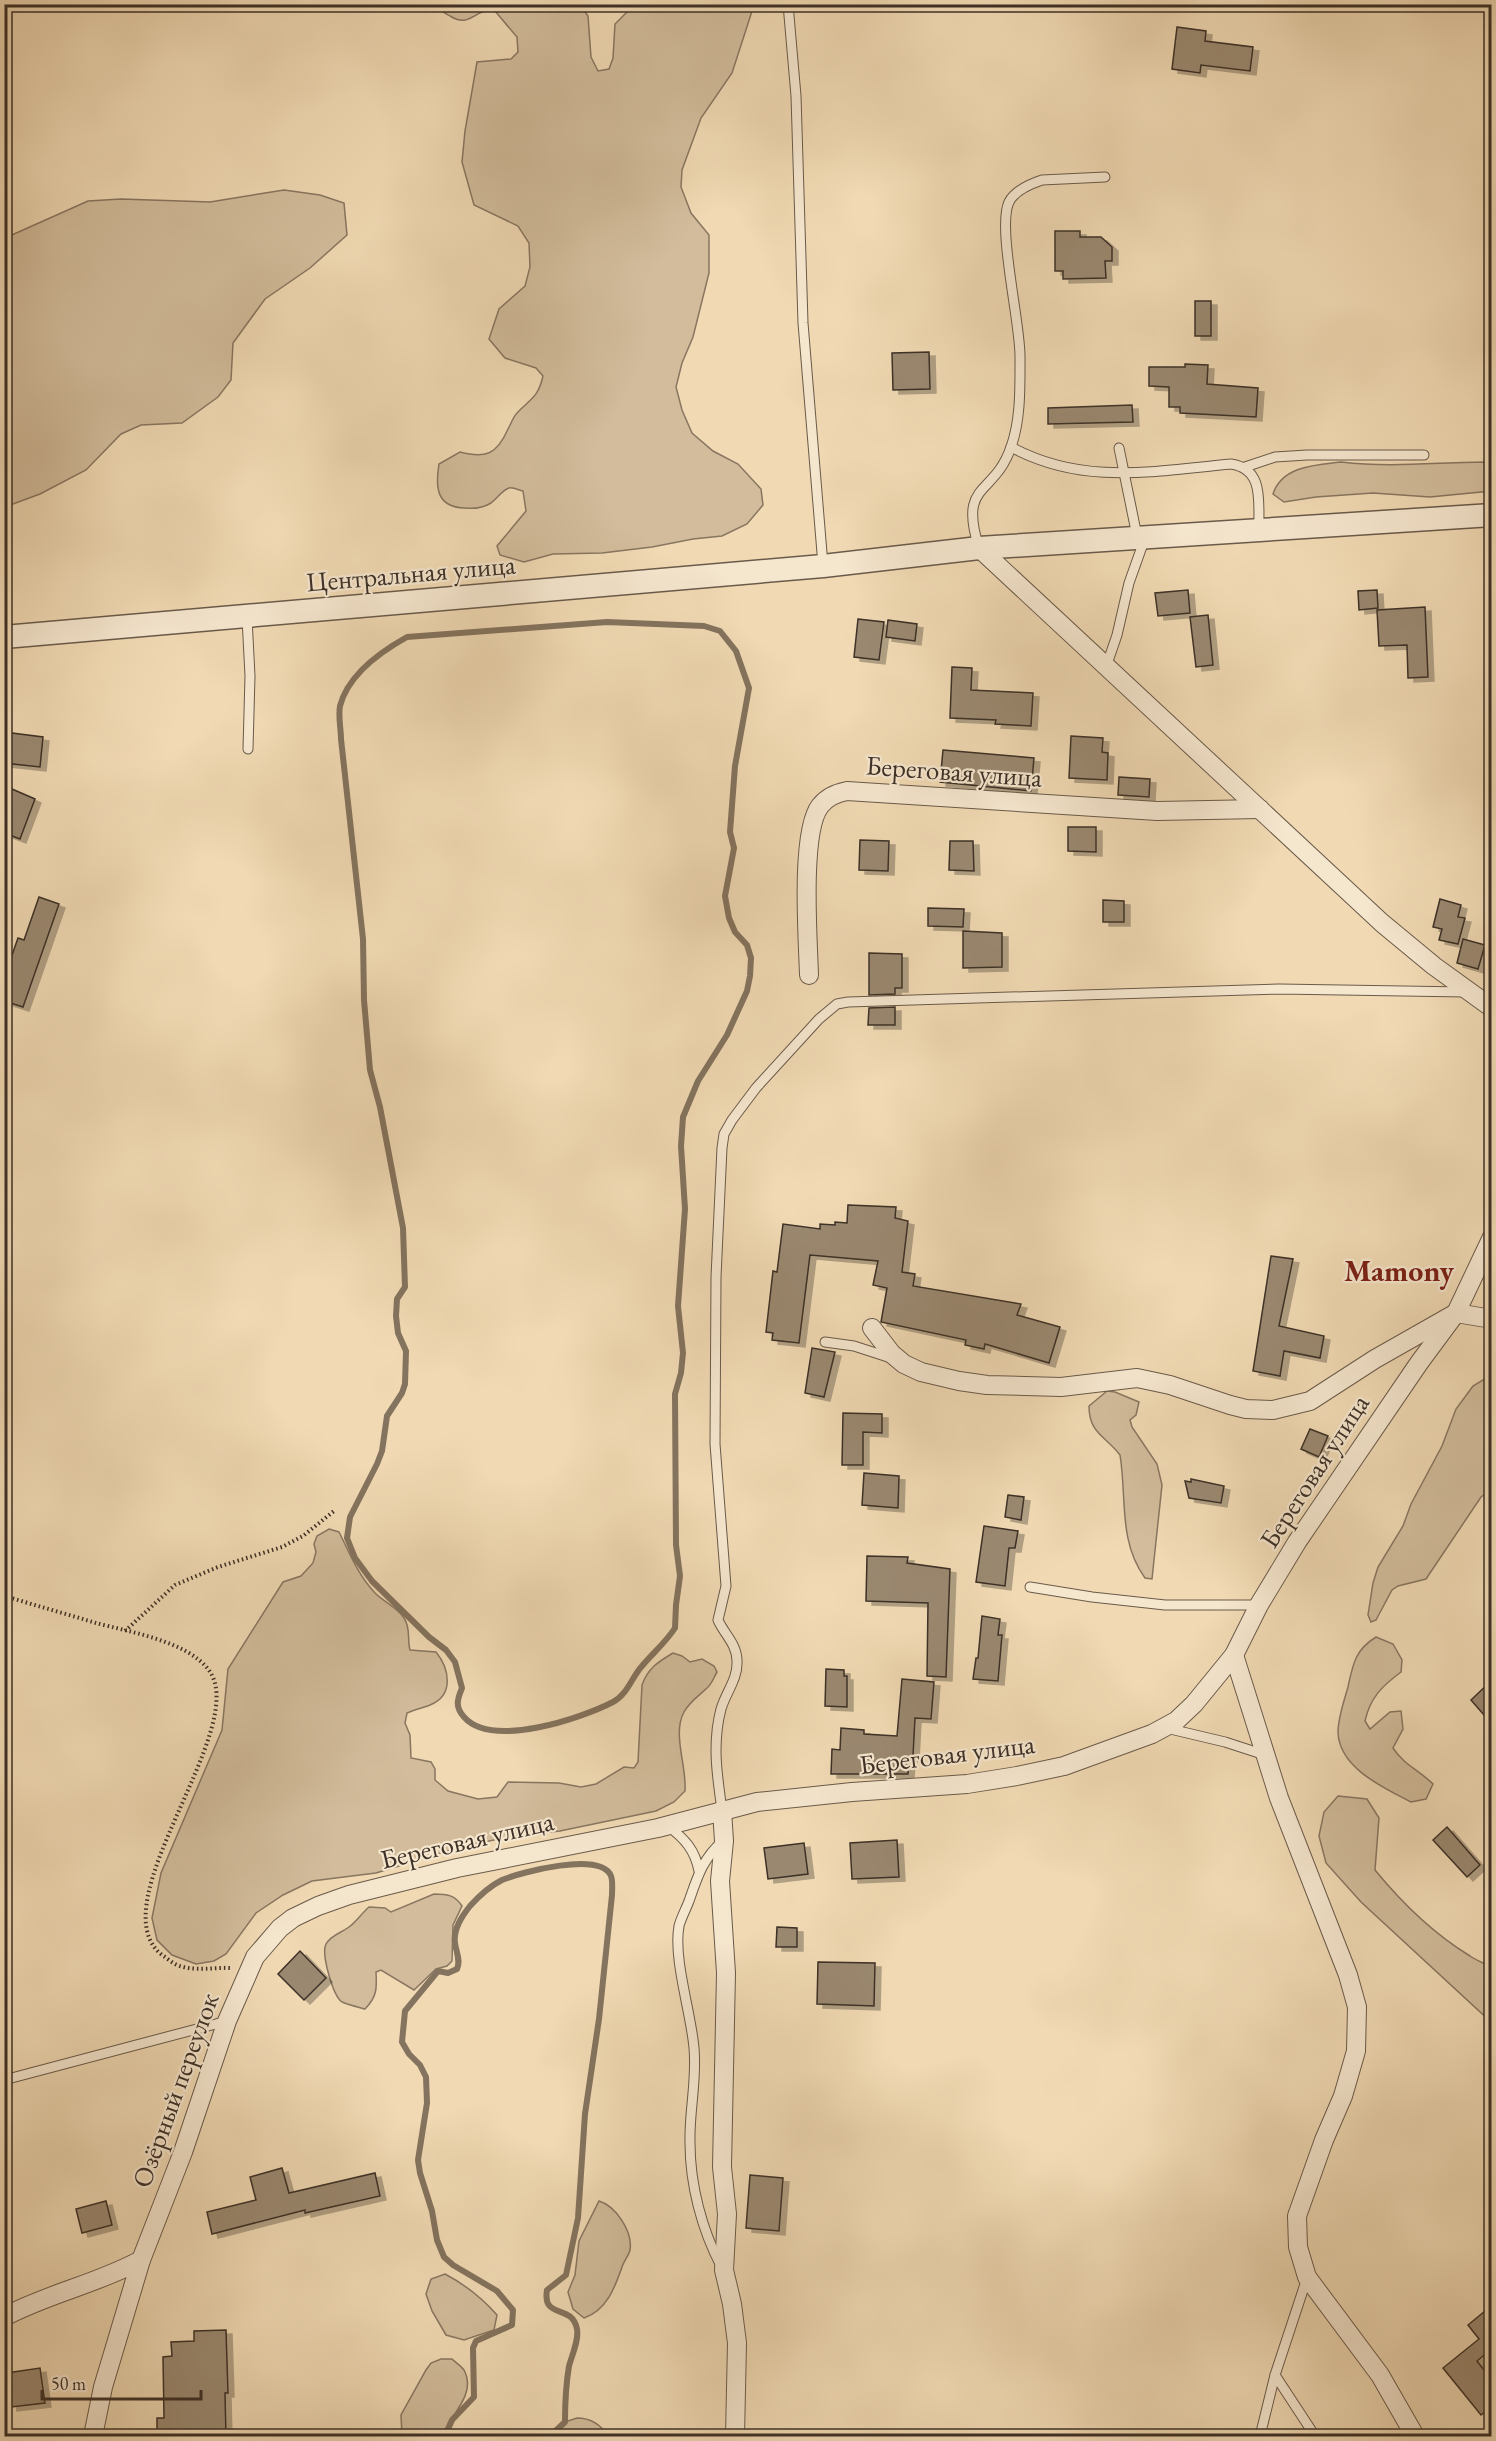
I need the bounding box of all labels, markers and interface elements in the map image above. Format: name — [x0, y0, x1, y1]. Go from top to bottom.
street label: Центральная улица — [305, 546, 517, 600]
street label: Береговая улица — [865, 747, 1044, 795]
district label: Mamony — [1344, 1251, 1455, 1290]
street label: Береговая улица — [1251, 1387, 1377, 1555]
street label: Береговая улица — [857, 1726, 1037, 1782]
street label: Береговая улица — [377, 1803, 557, 1877]
street label: Озёрный переулок — [124, 1988, 226, 2192]
scale bar — [42, 2363, 201, 2401]
text: 50 m — [51, 2372, 86, 2395]

